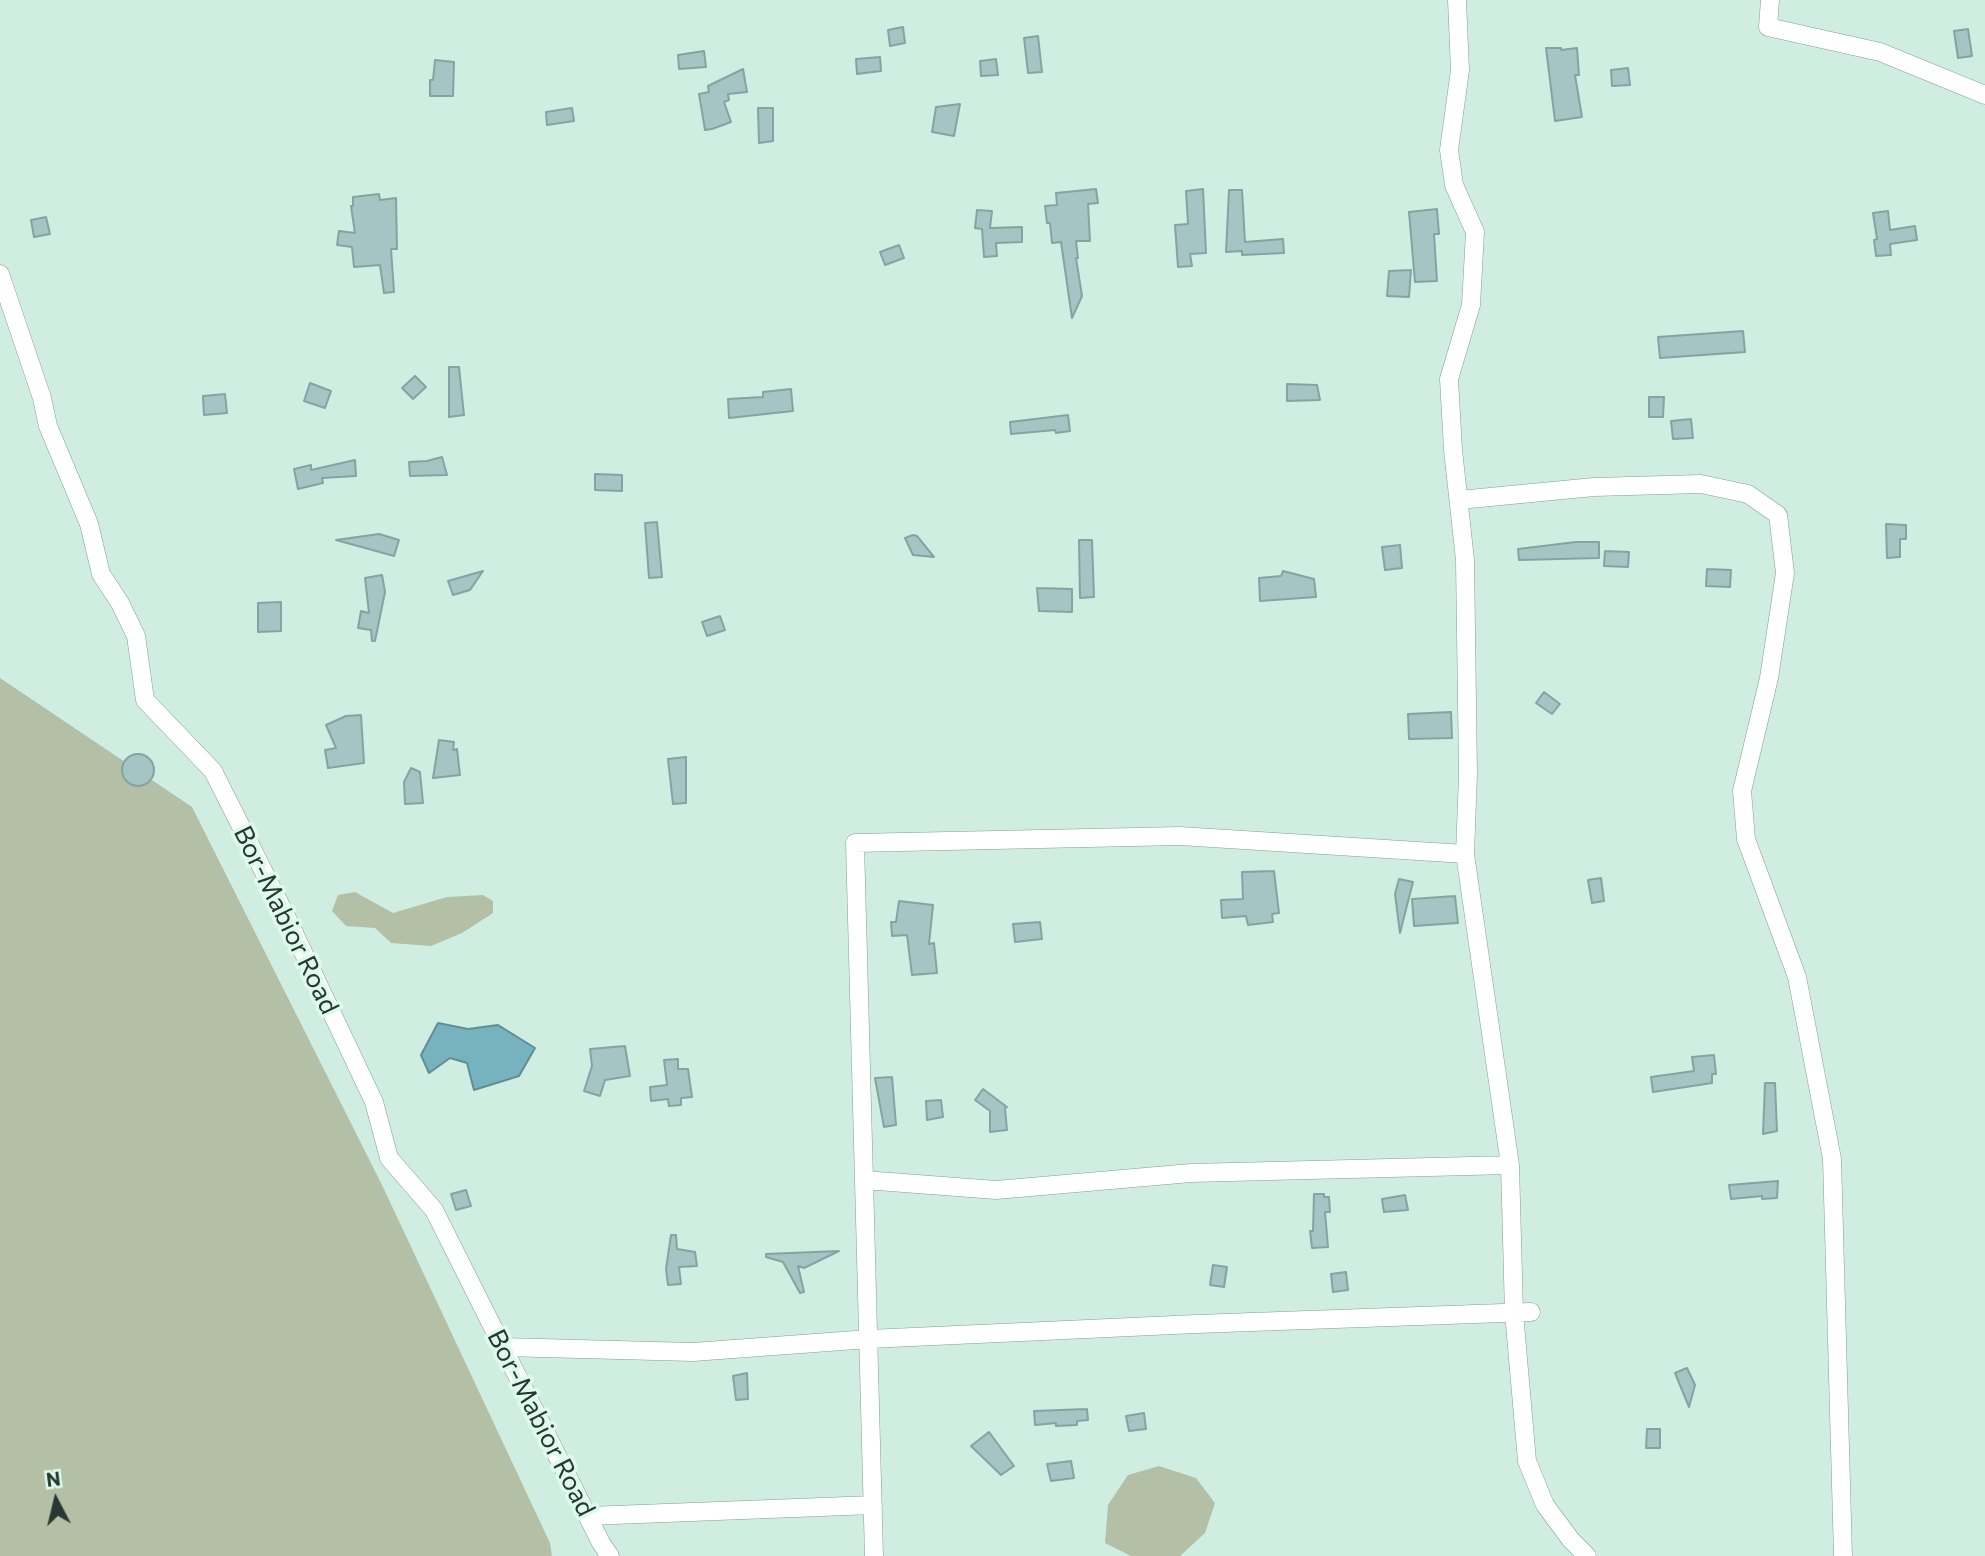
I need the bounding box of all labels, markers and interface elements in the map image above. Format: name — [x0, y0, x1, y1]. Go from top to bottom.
street label: Bor-Mabior Road — [227, 821, 345, 1019]
street label: Bor-Mabior Road — [480, 1324, 602, 1522]
north arrow — [21, 1465, 91, 1535]
text: N — [45, 1466, 62, 1491]

